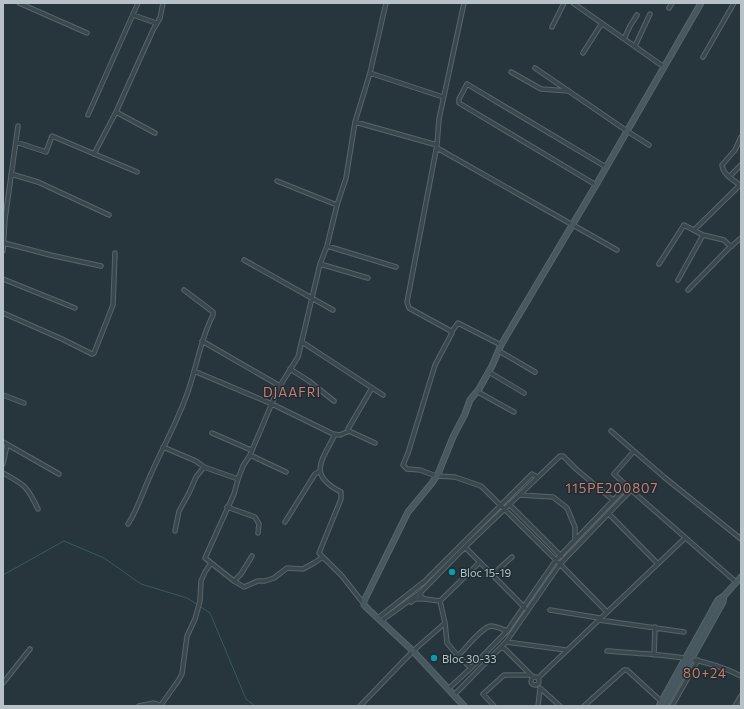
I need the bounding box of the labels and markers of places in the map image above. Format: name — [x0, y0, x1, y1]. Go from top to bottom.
place label: Bloc 15-19 — [460, 566, 511, 579]
marker: Bloc 15-19 — [447, 567, 457, 577]
place label: Bloc 30-33 — [442, 652, 497, 665]
marker: Bloc 30-33 — [429, 653, 439, 663]

